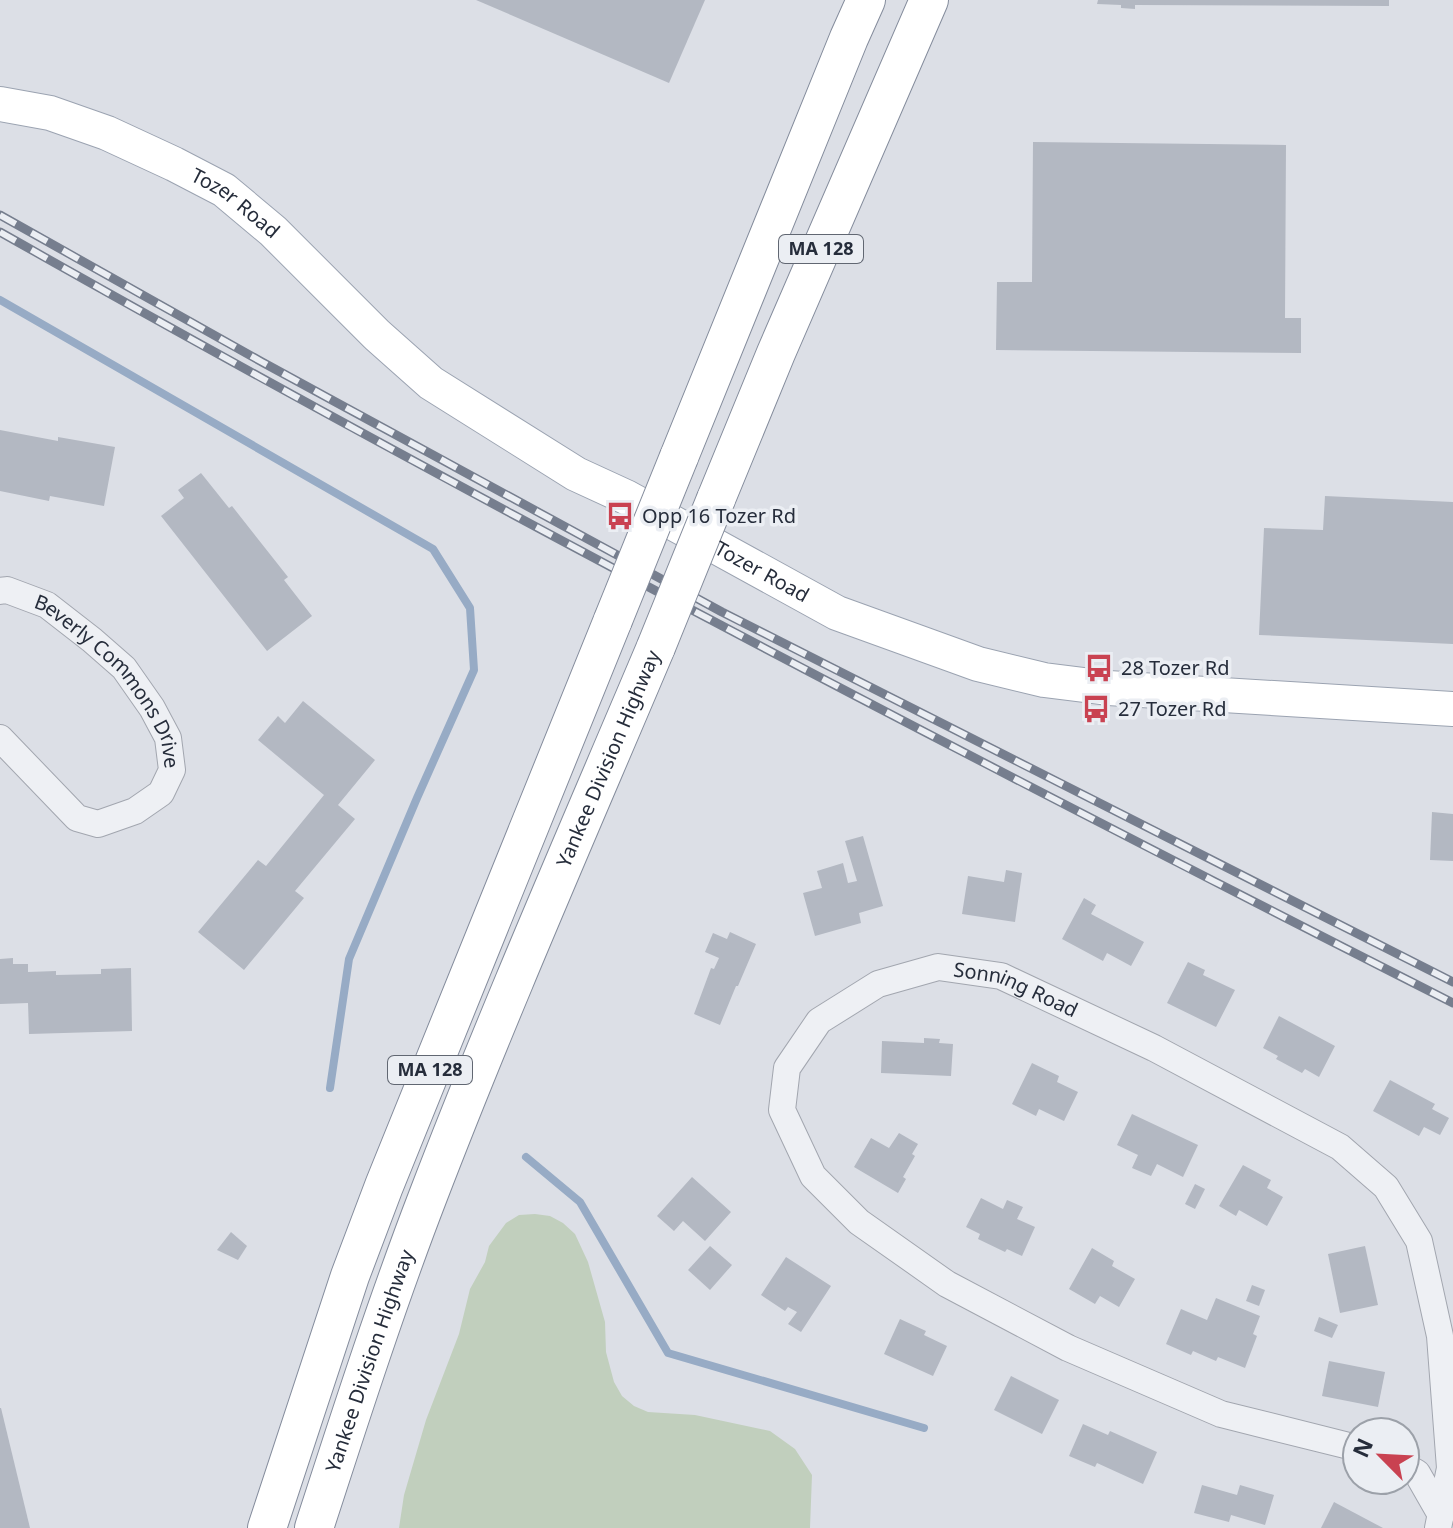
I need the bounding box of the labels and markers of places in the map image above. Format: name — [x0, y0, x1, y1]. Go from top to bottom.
bus stop icon: Opp 16 Tozer Rd — [605, 501, 635, 531]
place label: Opp 16 Tozer Rd — [642, 502, 796, 529]
bus stop icon: 28 Tozer Rd — [1084, 653, 1114, 683]
place label: 28 Tozer Rd — [1121, 654, 1230, 681]
bus stop icon: 27 Tozer Rd — [1081, 694, 1111, 724]
place label: 27 Tozer Rd — [1118, 695, 1227, 722]

